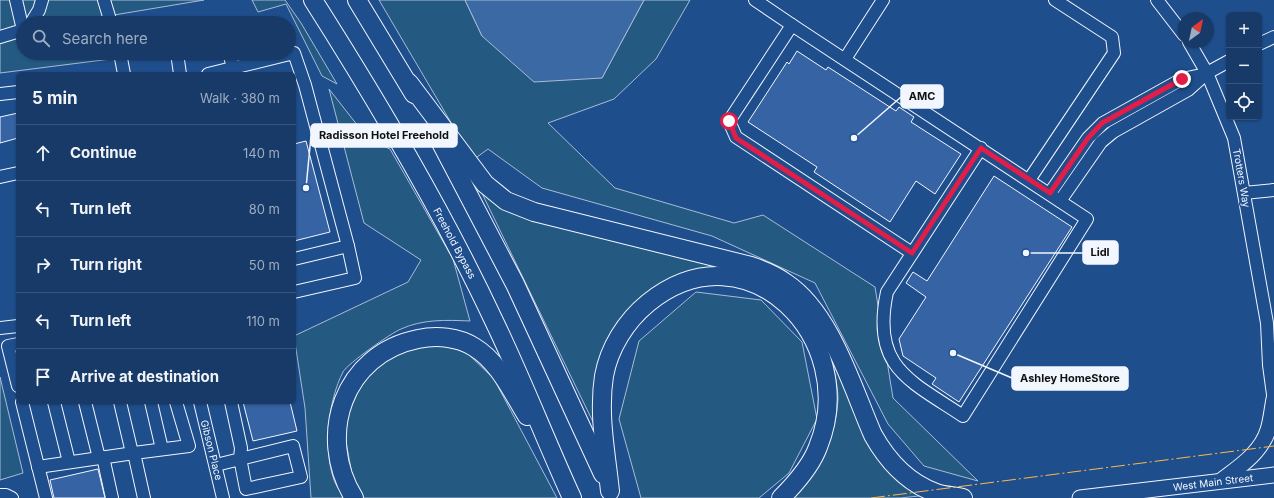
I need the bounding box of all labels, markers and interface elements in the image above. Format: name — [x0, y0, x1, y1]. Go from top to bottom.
north arrow — [1178, 12, 1214, 48]
map controls — [1226, 12, 1262, 120]
button: + — [1226, 12, 1262, 48]
search box — [16, 16, 296, 60]
icon: search — [30, 27, 52, 49]
text: Search here — [62, 29, 148, 48]
button: − — [1226, 48, 1262, 84]
route end — [1173, 70, 1191, 88]
button: locate — [1226, 84, 1262, 120]
callout: AMC — [901, 85, 943, 108]
text: 5 min — [32, 88, 78, 108]
text: AMC — [909, 89, 935, 103]
text: Walk · 380 m — [200, 90, 280, 106]
route start — [720, 112, 738, 130]
callout: Radisson Hotel Freehold — [311, 124, 457, 147]
text: Radisson Hotel Freehold — [319, 128, 449, 142]
icon: ahead — [32, 142, 54, 164]
text: Continue — [70, 143, 137, 162]
text: 140 m — [243, 145, 280, 161]
street label: Trotters Way — [1231, 148, 1253, 209]
icon: left — [32, 198, 54, 220]
text: Turn left — [70, 199, 131, 218]
text: 80 m — [249, 201, 280, 217]
street label: Freehold Bypass — [431, 205, 479, 281]
callout: Lidl — [1083, 241, 1118, 264]
text: Lidl — [1090, 245, 1110, 259]
icon: right — [32, 254, 54, 276]
text: Turn right — [70, 255, 142, 274]
text: 50 m — [249, 257, 280, 273]
icon: left — [32, 310, 54, 332]
text: Turn left — [70, 311, 131, 330]
text: 110 m — [246, 313, 280, 329]
icon: arrive — [32, 366, 54, 388]
text: Arrive at destination — [70, 367, 219, 386]
callout: Ashley HomeStore — [1012, 367, 1128, 390]
text: Ashley HomeStore — [1020, 371, 1120, 385]
street label: Gibson Place — [199, 418, 225, 482]
street label: West Main Street — [1172, 471, 1254, 493]

